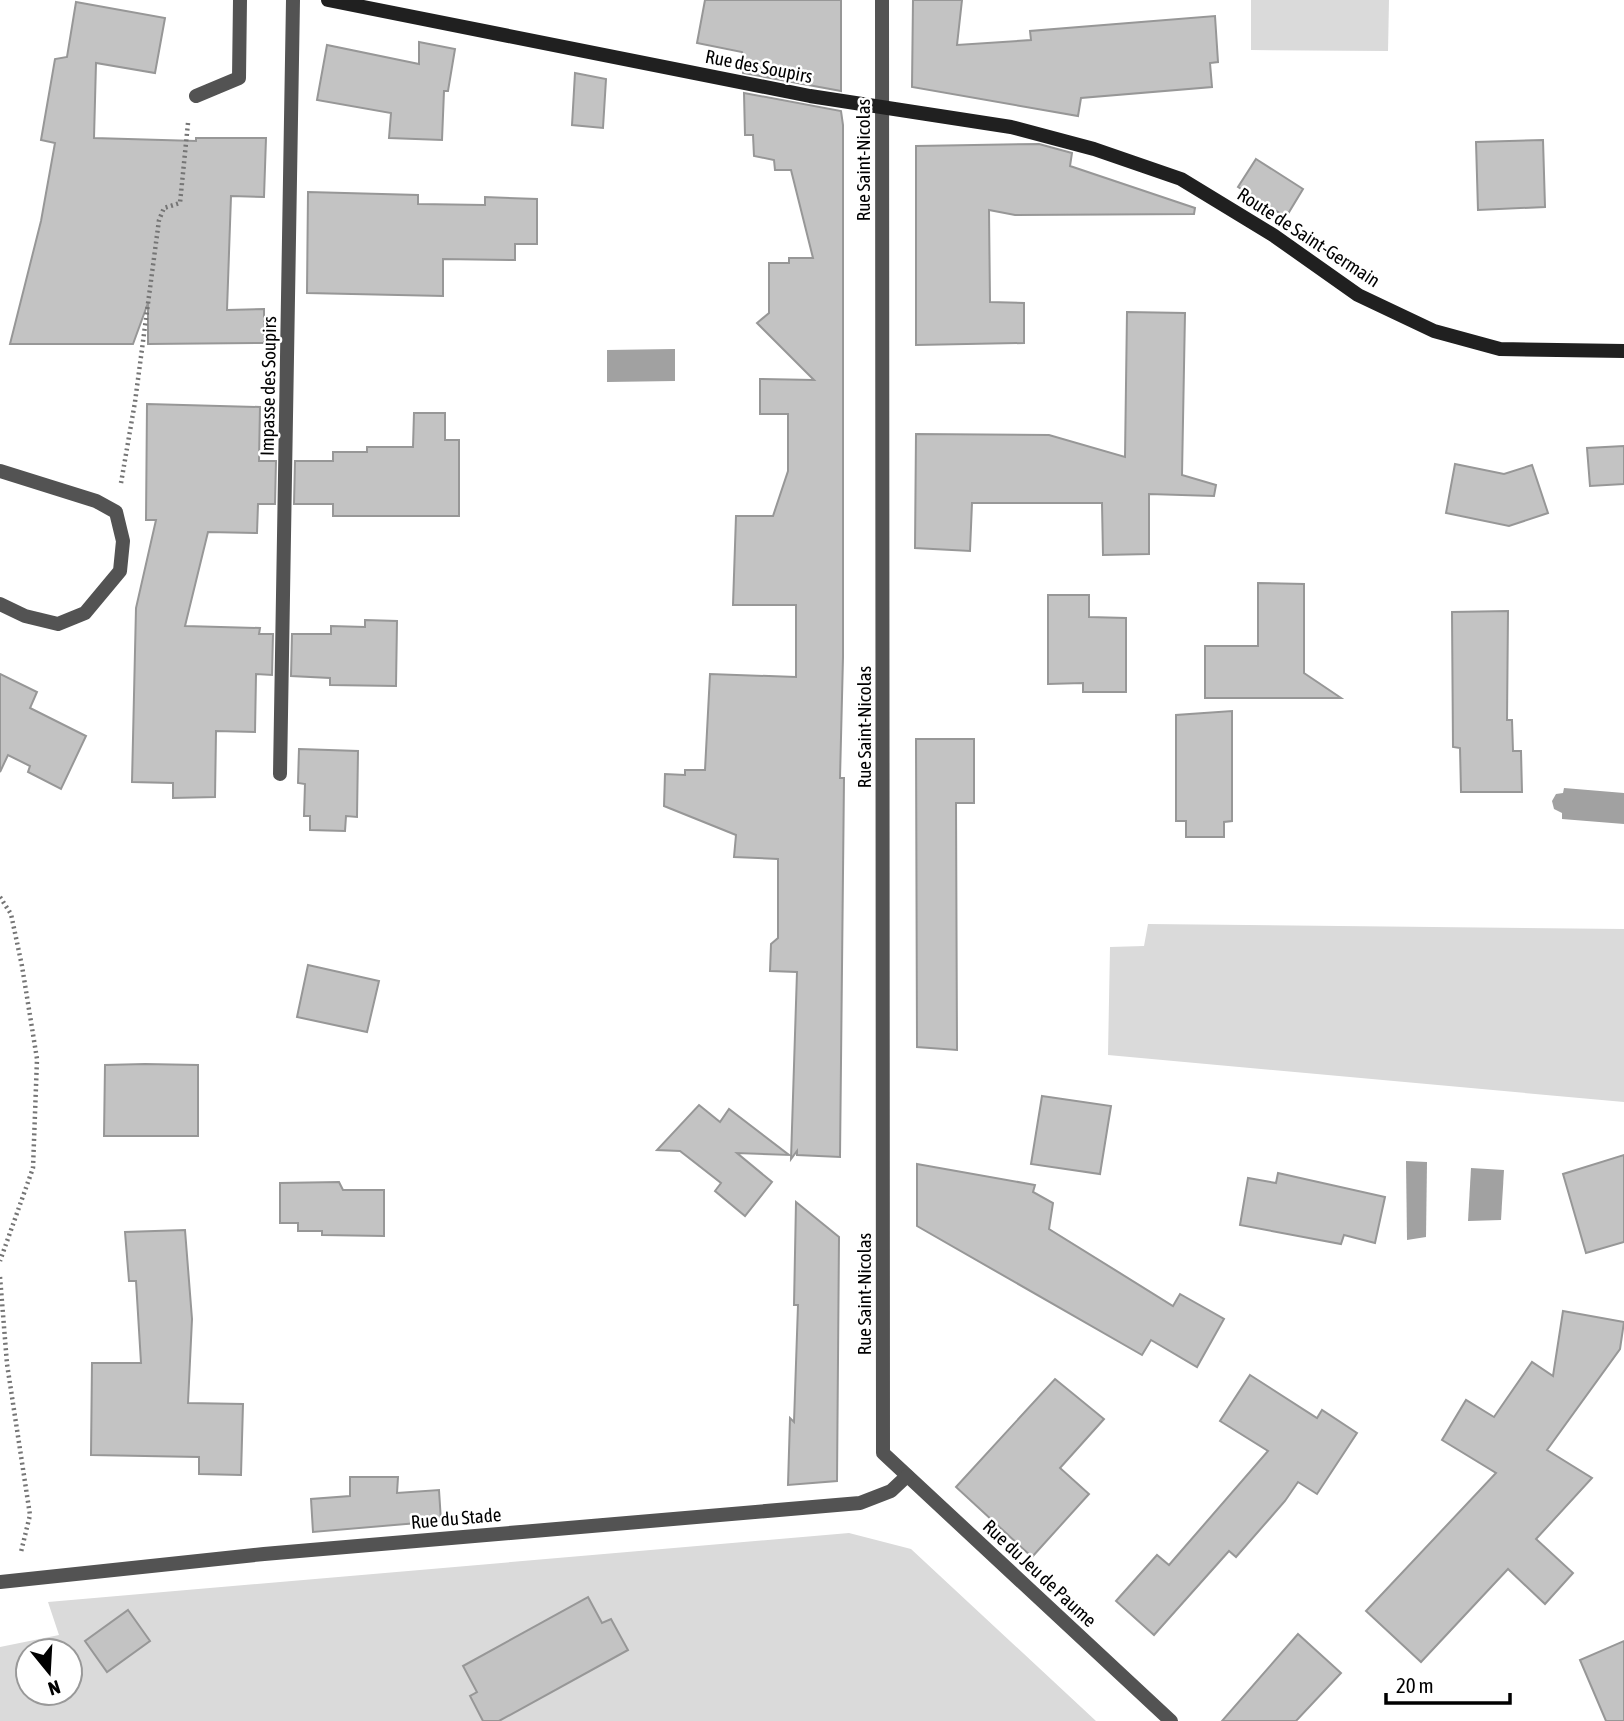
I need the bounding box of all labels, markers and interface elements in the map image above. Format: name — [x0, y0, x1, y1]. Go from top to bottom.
street label: Rue des Soupirs — [704, 45, 815, 87]
street label: Rue Saint-Nicolas — [852, 98, 874, 221]
street label: Route de Saint-Germain — [1234, 183, 1384, 291]
street label: Impasse des Soupirs — [256, 316, 280, 456]
street label: Rue Saint-Nicolas — [853, 665, 875, 788]
street label: Rue Saint-Nicolas — [853, 1232, 875, 1355]
street label: Rue du Stade — [410, 1503, 502, 1533]
street label: Rue du Jeu de Paume — [979, 1515, 1101, 1631]
north arrow — [14, 1637, 84, 1707]
scale bar — [1386, 1662, 1510, 1706]
text: 20 m — [1396, 1673, 1434, 1697]
text: N — [46, 1676, 63, 1700]

